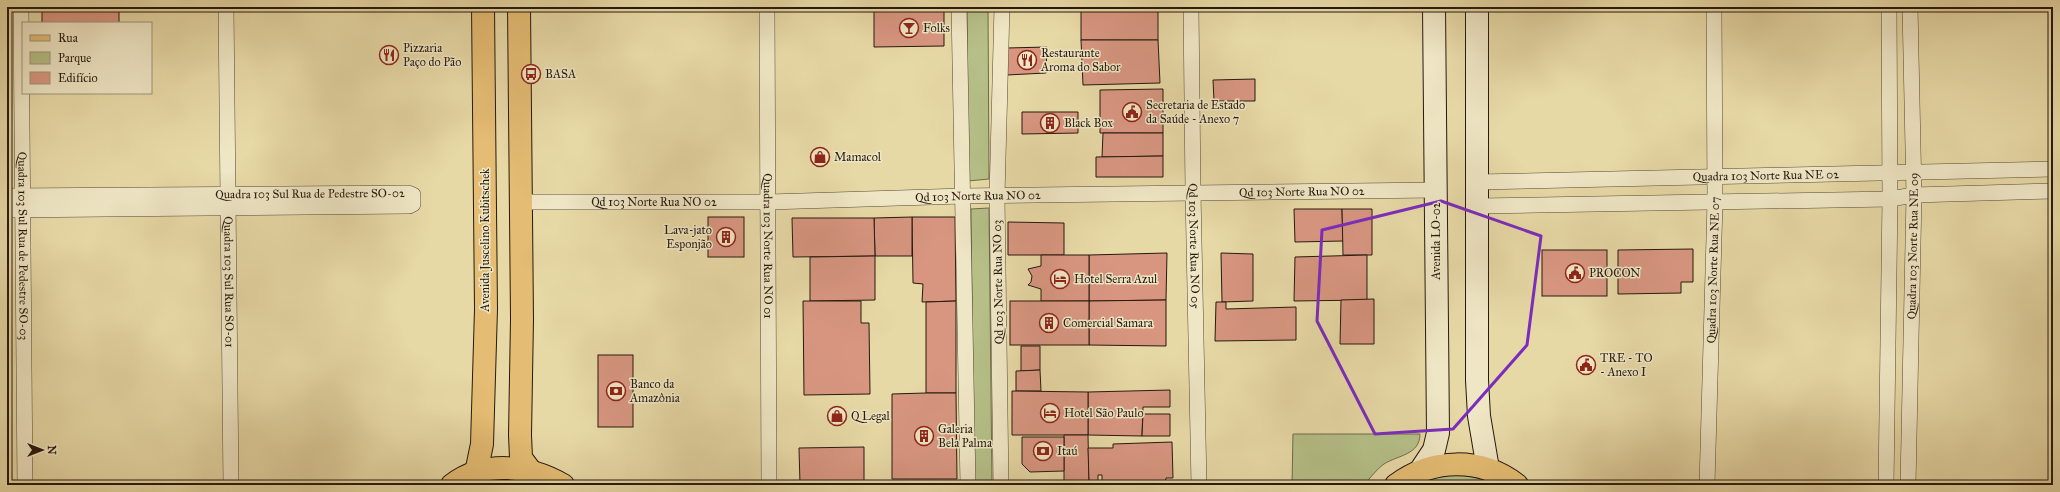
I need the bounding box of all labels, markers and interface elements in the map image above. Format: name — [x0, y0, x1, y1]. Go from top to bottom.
bar icon: Folks — [898, 17, 920, 39]
place label: Folks — [923, 21, 950, 35]
legend — [22, 22, 152, 94]
text: Rua — [58, 31, 79, 45]
place label: Pizzaria Paço do Pão — [403, 41, 461, 69]
restaurant icon: Pizzaria Paço do Pão — [378, 44, 400, 66]
place label: Restaurante Aroma do Sabor — [1040, 46, 1121, 74]
restaurant icon: Restaurante Aroma do Sabor — [1016, 49, 1038, 71]
text: Parque — [58, 51, 91, 66]
bus stop icon: BASA — [520, 63, 542, 85]
place label: BASA — [545, 67, 576, 81]
text: Edifício — [58, 71, 98, 85]
place label: Secretaria de Estado da Saúde - Anexo 7 — [1146, 98, 1245, 126]
public building icon: Secretaria de Estado da Saúde - Anexo 7 — [1121, 101, 1143, 123]
building icon: Black Box — [1039, 112, 1061, 134]
place label: Black Box — [1064, 116, 1113, 130]
shop icon: Mamacol — [809, 146, 831, 168]
place label: Mamacol — [834, 150, 882, 164]
street label: Quadra 103 Sul Rua de Pedestre SO-03 — [15, 152, 31, 341]
street label: Quadra 103 Norte Rua NE 02 — [1693, 167, 1839, 184]
street label: Avenida Juscelino Kubitschek — [478, 168, 493, 313]
street label: Quadra 103 Norte Rua NE 09 — [1904, 172, 1921, 320]
street label: Quadra 103 Norte Rua NO 01 — [761, 173, 775, 319]
street label: Qd 103 Norte Rua NO 05 — [1186, 183, 1202, 309]
street label: Qd 103 Norte Rua NO 02 — [1239, 184, 1365, 199]
street label: Quadra 103 Sul Rua de Pedestre SO-02 — [215, 186, 405, 201]
street label: Qd 103 Norte Rua NO 02 — [915, 188, 1041, 204]
street label: Qd 103 Norte Rua NO 02 — [591, 195, 717, 209]
street label: Quadra 103 Norte Rua NE 07 — [1704, 197, 1722, 344]
street label: Avenida LO-02 — [1429, 202, 1443, 281]
street label: Quadra 103 Sul Rua SO-01 — [221, 216, 237, 348]
street label: Qd 103 Norte Rua NO 03 — [990, 219, 1006, 344]
place label: Lava-jato Esponjão — [664, 223, 712, 251]
building icon: Lava-jato Esponjão — [715, 226, 737, 248]
public building icon: PROCON — [1564, 262, 1586, 284]
place label: PROCON — [1589, 266, 1641, 280]
hotel icon: Hotel Serra Azul — [1049, 268, 1071, 290]
place label: Hotel Serra Azul — [1074, 272, 1158, 286]
building icon: Comercial Samara — [1038, 312, 1060, 334]
place label: Comercial Samara — [1063, 316, 1154, 330]
place label: TRE - TO - Anexo I — [1600, 351, 1653, 379]
public building icon: TRE - TO - Anexo I — [1575, 354, 1597, 376]
place label: Banco da Amazônia — [629, 377, 681, 405]
bank icon: Banco da Amazônia — [605, 380, 627, 402]
hotel icon: Hotel São Paulo — [1039, 402, 1061, 424]
shop icon: Q Legal — [826, 405, 848, 427]
place label: Hotel São Paulo — [1064, 406, 1144, 420]
place label: Q Legal — [851, 409, 891, 424]
place label: Galeria Bela Palma — [938, 422, 993, 450]
building icon: Galeria Bela Palma — [913, 425, 935, 447]
north arrow — [22, 430, 62, 470]
bank icon: Itaú — [1032, 440, 1054, 462]
place label: Itaú — [1057, 444, 1078, 458]
text: N — [45, 445, 58, 455]

